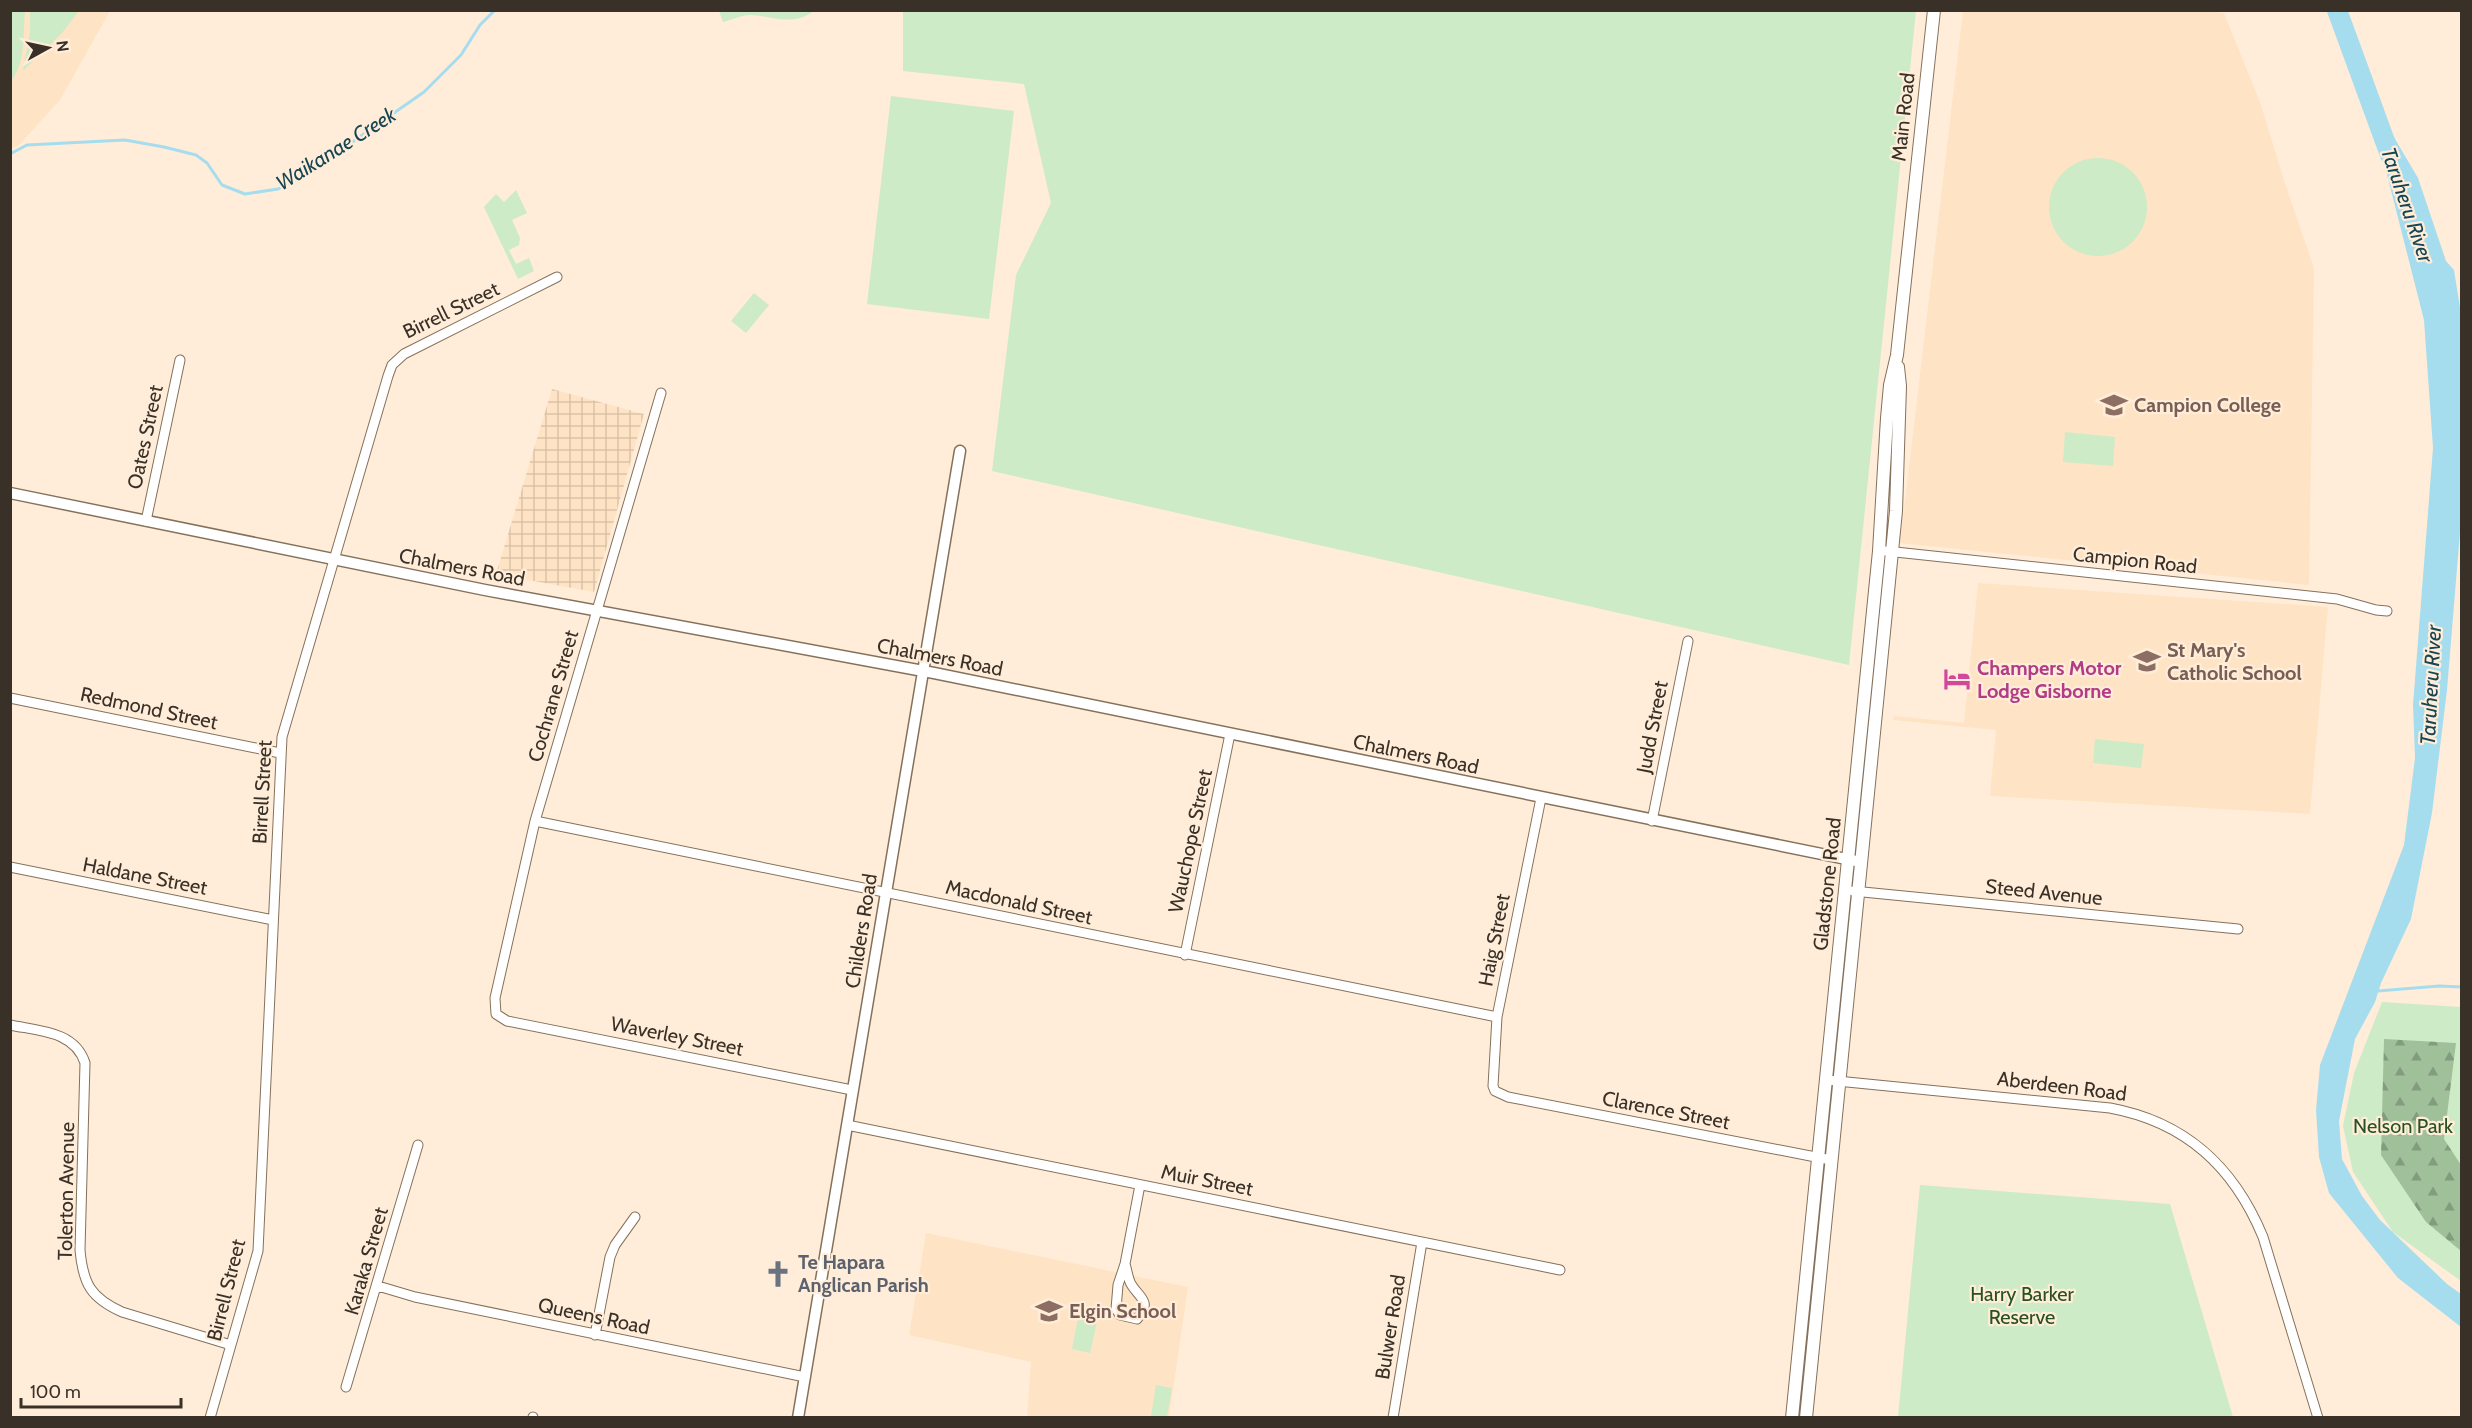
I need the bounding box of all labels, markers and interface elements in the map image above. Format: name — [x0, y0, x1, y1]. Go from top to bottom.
north arrow — [18, 18, 78, 78]
text: N — [52, 39, 73, 53]
street label: Main Road — [1886, 71, 1920, 163]
water label: Waikanae Creek — [271, 101, 401, 195]
water label: Taruheru River — [2376, 144, 2439, 267]
street label: Birrell Street — [399, 276, 503, 344]
street label: Oates Street — [122, 383, 168, 491]
school or university icon: Campion College — [2099, 390, 2129, 420]
place label: Campion College — [2134, 393, 2281, 417]
street label: Campion Road — [2072, 542, 2198, 578]
street label: Chalmers Road — [397, 543, 527, 591]
water label: Taruheru River — [2415, 623, 2446, 746]
street label: Cochrane Street — [523, 627, 583, 765]
street label: Chalmers Road — [875, 633, 1005, 681]
place label: St Mary's Catholic School — [2167, 638, 2302, 685]
school or university icon: St Mary's Catholic School — [2132, 646, 2162, 676]
place label: Champers Motor Lodge Gisborne — [1977, 656, 2122, 703]
hotel icon: Champers Motor Lodge Gisborne — [1942, 664, 1972, 694]
street label: Judd Street — [1631, 679, 1673, 776]
street label: Redmond Street — [78, 682, 220, 734]
street label: Chalmers Road — [1351, 729, 1481, 779]
street label: Birrell Street — [247, 739, 277, 845]
street label: Wauchope Street — [1163, 767, 1217, 915]
street label: Gladstone Road — [1808, 816, 1846, 952]
street label: Haldane Street — [81, 852, 209, 900]
street label: Childers Road — [840, 872, 882, 990]
street label: Steed Avenue — [1984, 874, 2104, 910]
street label: Macdonald Street — [944, 875, 1095, 929]
street label: Haig Street — [1473, 892, 1515, 988]
street label: Waverley Street — [609, 1011, 745, 1061]
street label: Aberdeen Road — [1996, 1066, 2128, 1106]
street label: Clarence Street — [1600, 1086, 1732, 1134]
park label: Nelson Park — [2353, 1114, 2453, 1138]
street label: Tolerton Avenue — [53, 1122, 79, 1260]
street label: Muir Street — [1159, 1159, 1255, 1201]
street label: Karaka Street — [339, 1204, 393, 1318]
street label: Birrell Street — [202, 1236, 250, 1343]
place label: Te Hapara Anglican Parish — [798, 1250, 929, 1297]
church icon: Te Hapara Anglican Parish — [763, 1259, 793, 1289]
street label: Bulwer Road — [1370, 1273, 1410, 1381]
park label: Harry Barker Reserve — [1970, 1282, 2075, 1329]
street label: Queens Road — [536, 1292, 652, 1340]
school or university icon: Elgin School — [1034, 1296, 1064, 1326]
place label: Elgin School — [1069, 1299, 1176, 1323]
scale bar — [21, 1371, 182, 1409]
text: 100 m — [30, 1381, 81, 1403]

